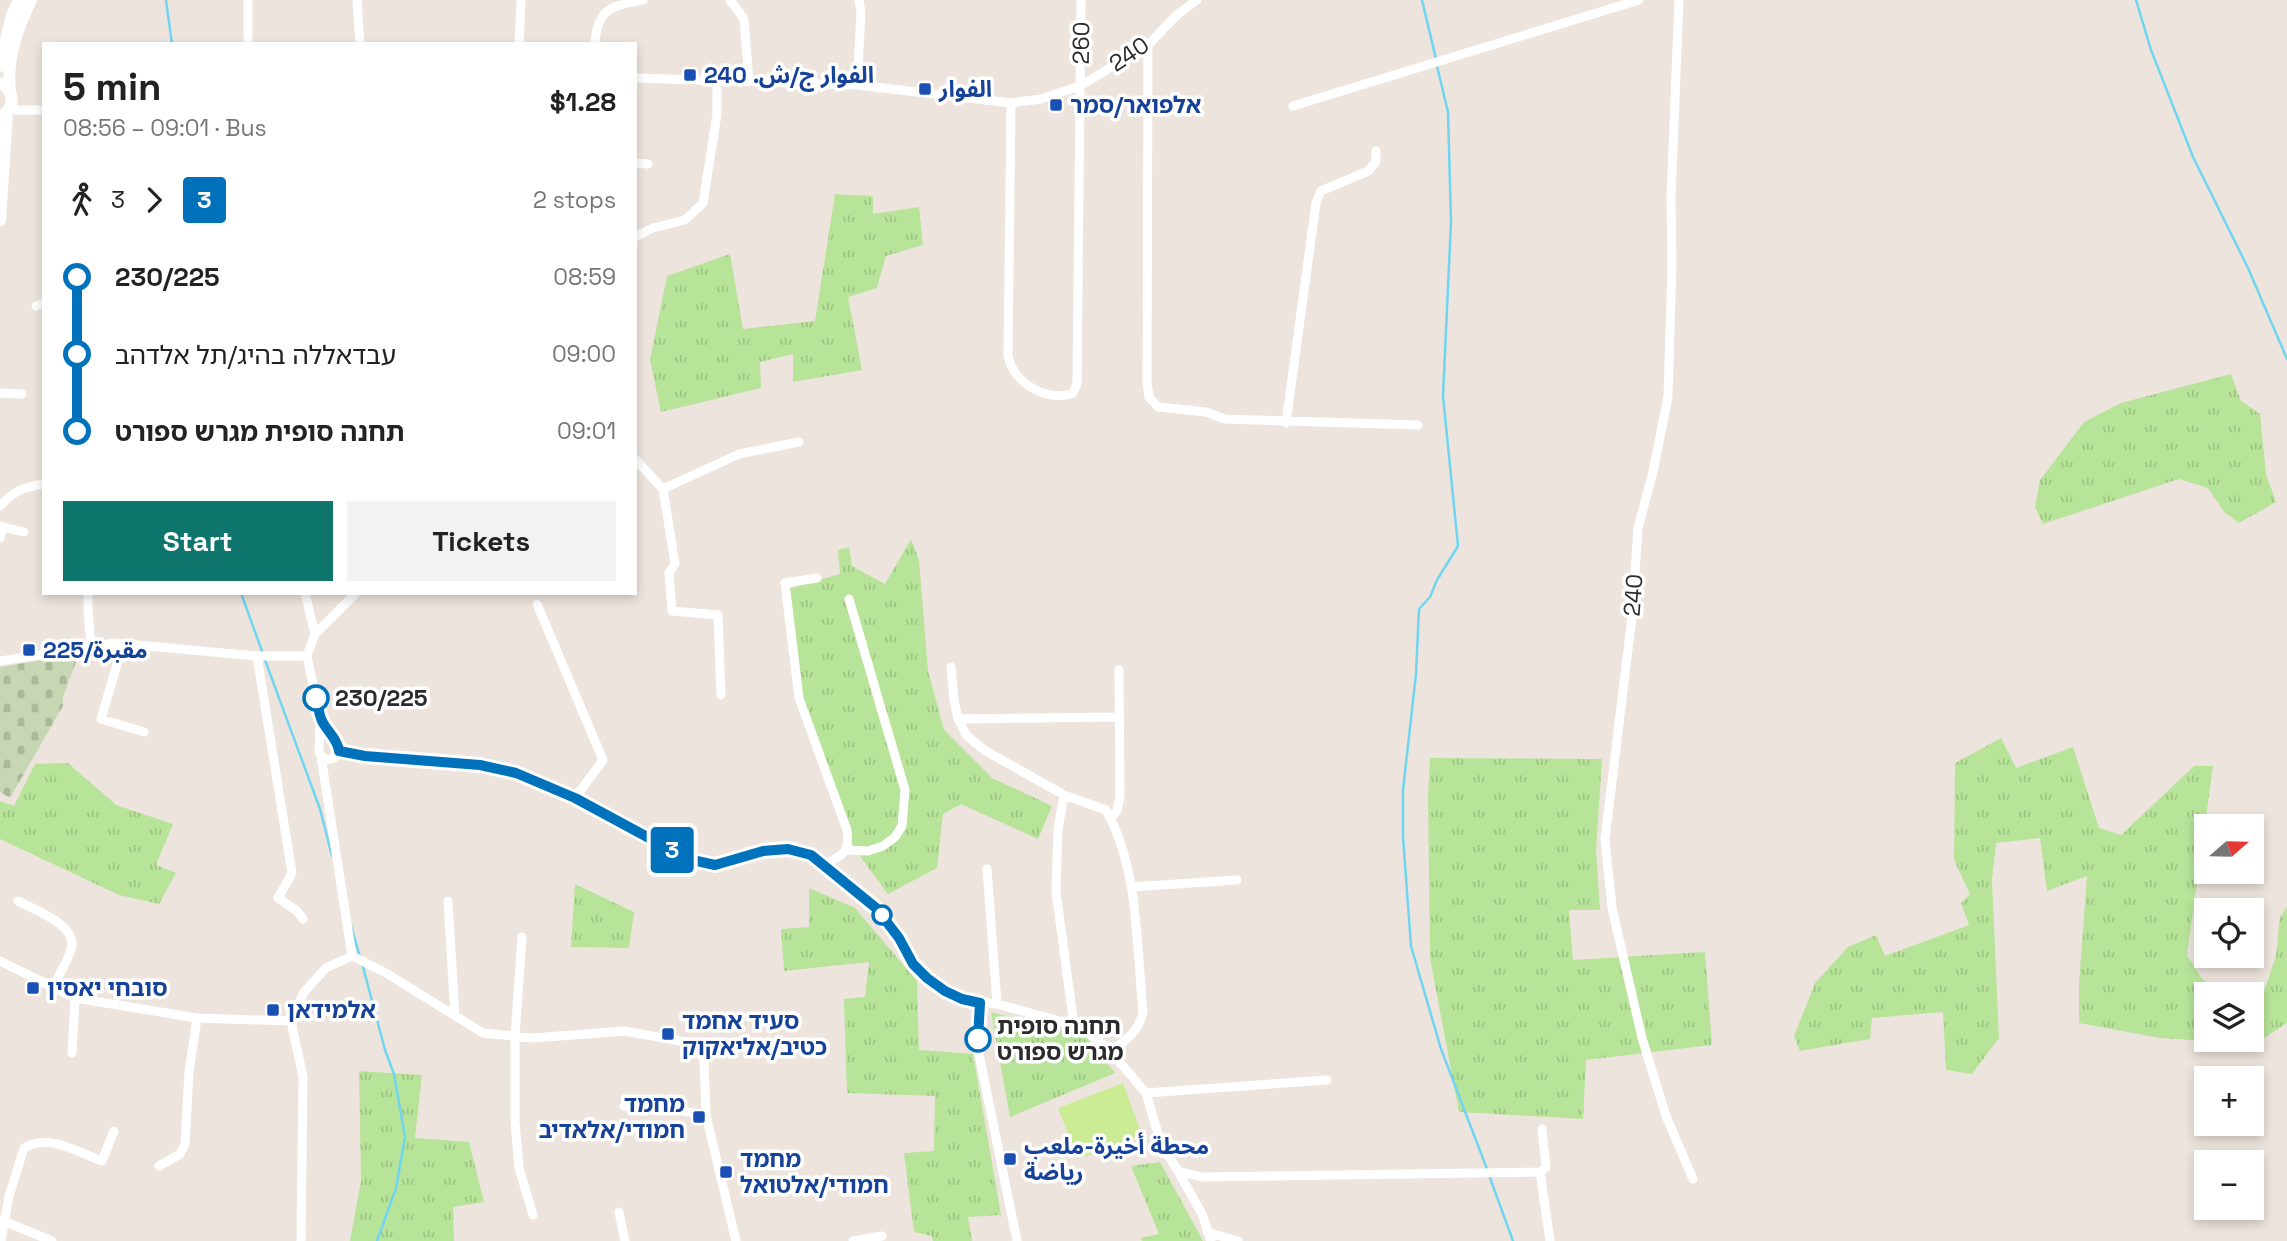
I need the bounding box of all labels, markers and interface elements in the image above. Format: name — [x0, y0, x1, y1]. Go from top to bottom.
street label: 260 — [1066, 21, 1096, 65]
street label: 240 — [1103, 30, 1155, 78]
place label: الفوار ج/ش. 240 — [704, 60, 874, 92]
text: 5 min — [63, 63, 161, 111]
marker: الفوار ج/ش. 240 — [682, 67, 698, 83]
place label: الفوار — [938, 74, 992, 104]
marker: الفوار — [917, 81, 933, 97]
text: $1.28 — [550, 85, 616, 119]
place label: אלפואר/סמר — [1070, 90, 1201, 120]
marker: אלפואר/סמר — [1048, 97, 1064, 113]
text: 08:56 – 09:01 · Bus — [63, 113, 267, 143]
icon: walk — [63, 181, 101, 219]
icon: forward — [135, 181, 173, 219]
text: 3 — [197, 184, 212, 215]
text: 3 — [111, 185, 125, 215]
text: 2 stops — [533, 185, 616, 215]
text: 230/225 — [115, 260, 220, 294]
text: 08:59 — [553, 262, 616, 292]
text: עבדאללה בהיג/תל אלדהב — [115, 338, 396, 372]
text: 09:00 — [552, 339, 616, 369]
text: תחנה סופית מגרש ספורט — [115, 415, 405, 449]
text: 09:01 — [557, 416, 616, 446]
button: Start — [63, 501, 333, 581]
button: Tickets — [347, 501, 616, 581]
street label: 240 — [1617, 573, 1649, 617]
place label: مقبرة/225 — [43, 635, 148, 665]
marker: مقبرة/225 — [21, 642, 37, 658]
place label: 230/225 — [335, 683, 428, 713]
marker: 230/225 — [303, 685, 329, 711]
north arrow — [2194, 814, 2264, 884]
map controls — [2194, 814, 2264, 1220]
line badge: 3 — [649, 827, 695, 873]
text: 3 — [665, 834, 679, 865]
button: locate — [2194, 898, 2264, 968]
unlabelled marker — [872, 905, 892, 925]
place label: סובחי יאסין — [47, 973, 168, 1003]
marker: סובחי יאסין — [25, 980, 41, 996]
button: layers — [2194, 982, 2264, 1052]
place label: אלמידאן — [287, 995, 376, 1025]
marker: אלמידאן — [265, 1002, 281, 1018]
place label: סעיד אחמד כטיב/אליאקוק — [682, 1006, 827, 1062]
place label: תחנה סופית מגרש ספורט — [997, 1011, 1123, 1067]
marker: סעיד אחמד כטיב/אליאקוק — [660, 1026, 676, 1042]
marker: תחנה סופית מגרש ספורט — [965, 1026, 991, 1052]
button: + — [2194, 1066, 2264, 1136]
place label: מחמד חמודי/אלאדיב — [539, 1089, 685, 1145]
marker: מחמד חמודי/אלאדיב — [691, 1109, 707, 1125]
place label: محطة أخيرة-ملعب رياضة — [1024, 1131, 1209, 1187]
place label: מחמד חמודי/אלטואל — [740, 1144, 889, 1200]
button: − — [2194, 1150, 2264, 1220]
marker: محطة أخيرة-ملعب رياضة — [1002, 1151, 1018, 1167]
marker: מחמד חמודי/אלטואל — [718, 1164, 734, 1180]

